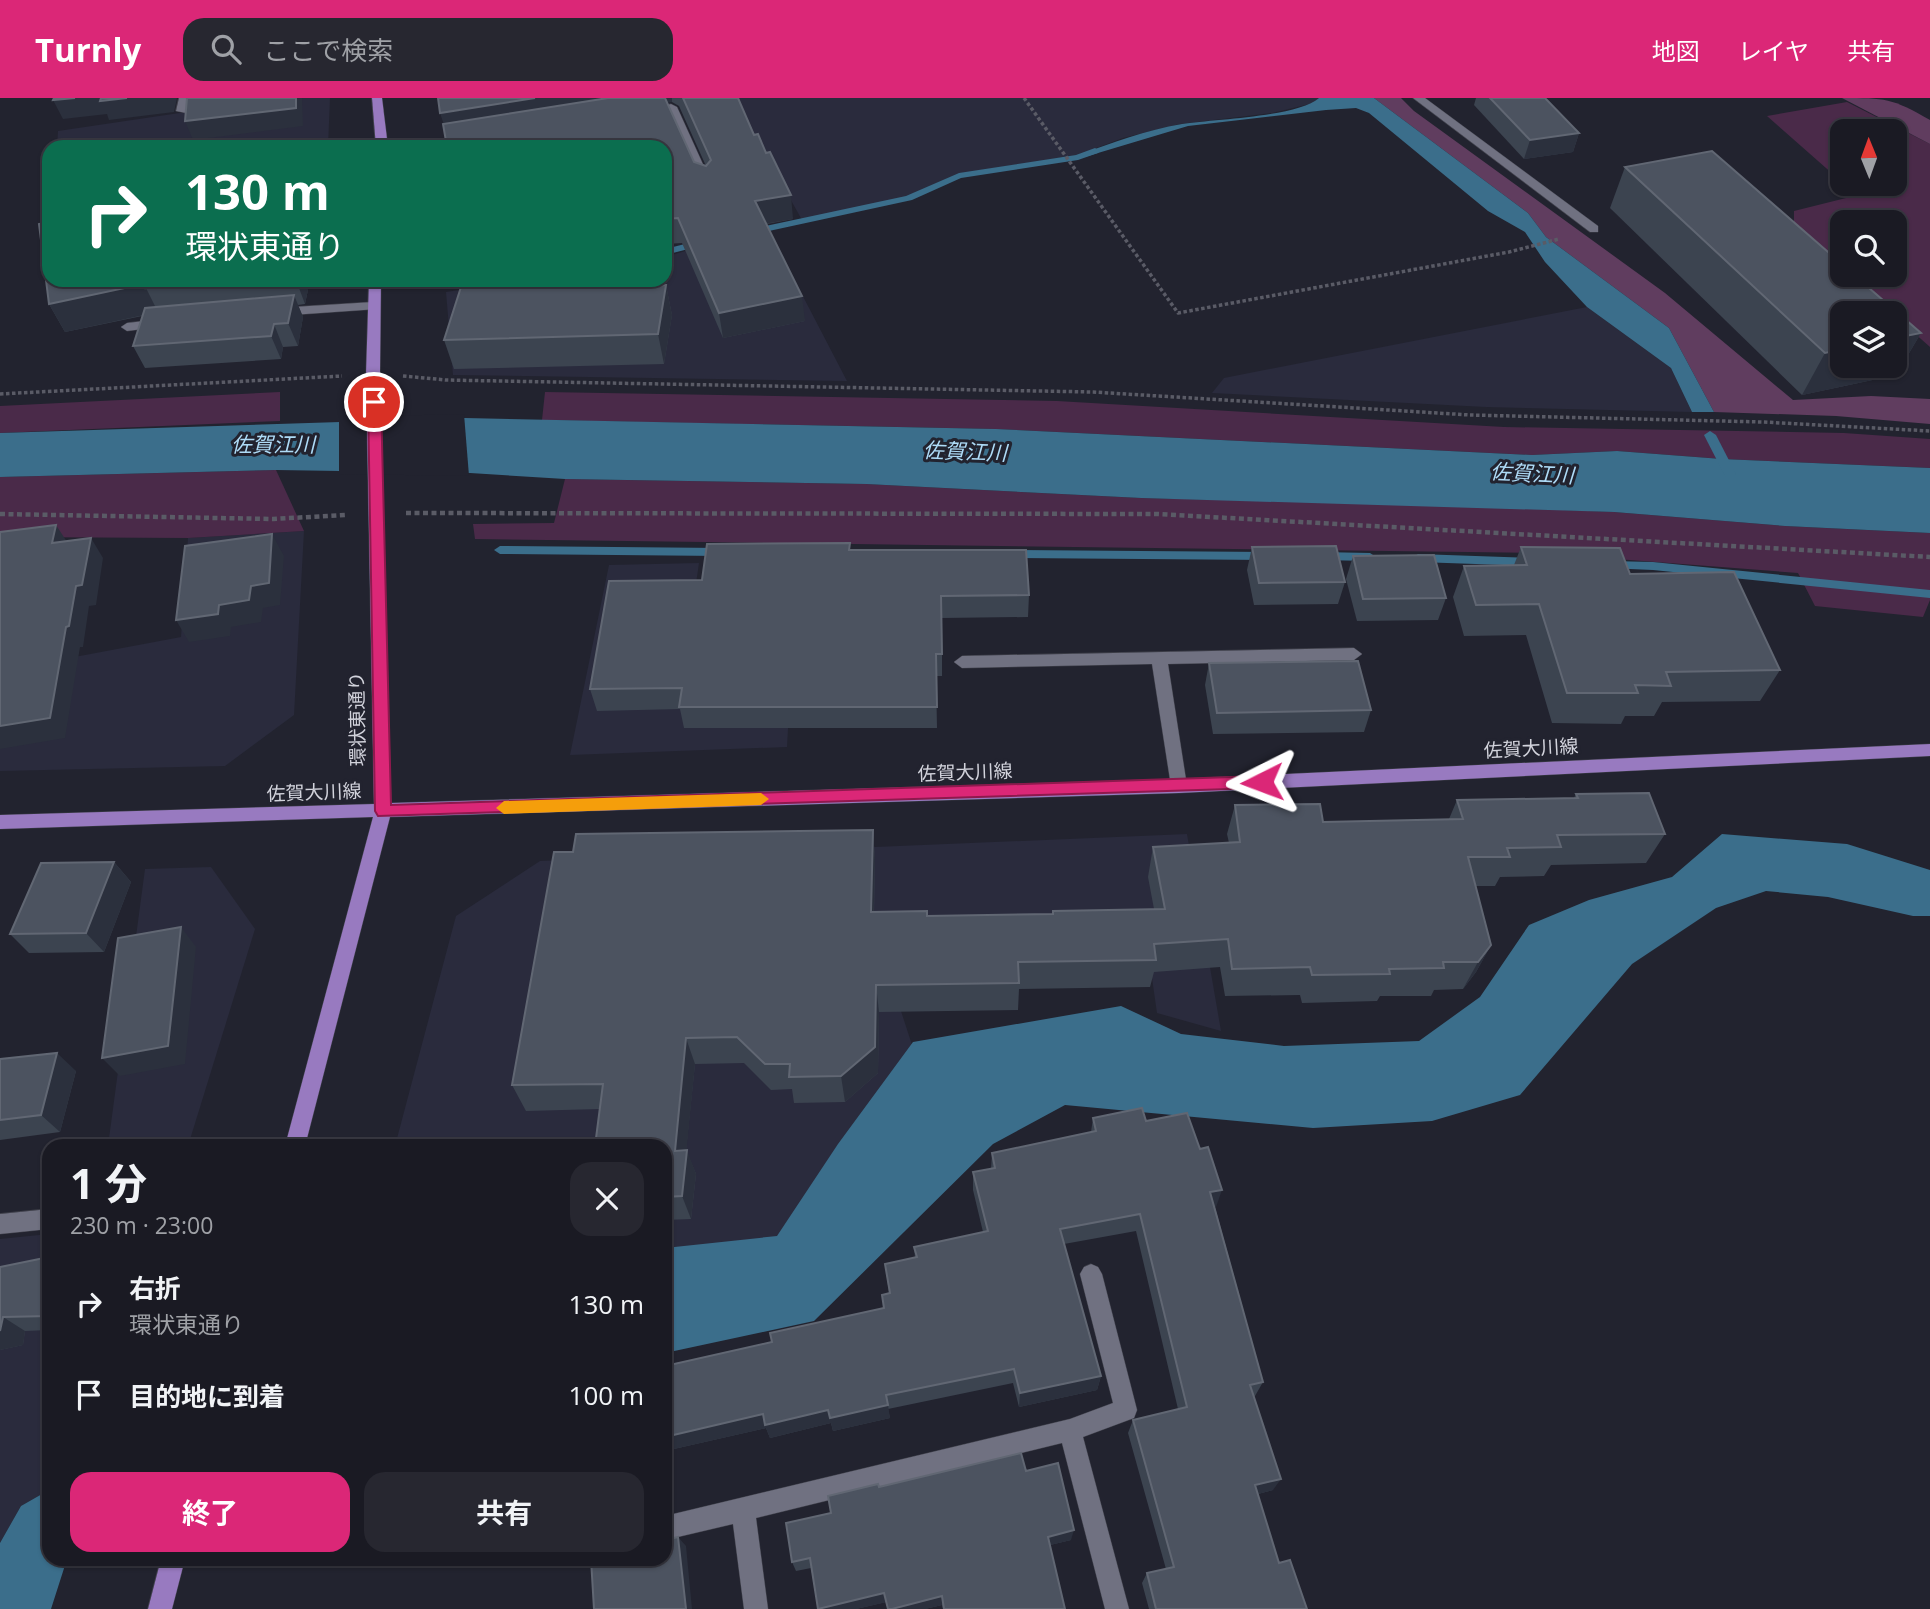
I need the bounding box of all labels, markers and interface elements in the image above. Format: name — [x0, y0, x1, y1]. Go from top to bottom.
search box — [183, 18, 673, 81]
text: Turnly — [35, 27, 141, 72]
icon: search — [207, 30, 245, 68]
text: ここで検索 — [263, 32, 393, 68]
text: 地図 — [1652, 34, 1700, 67]
text: レイヤ — [1738, 34, 1809, 67]
text: 共有 — [1847, 34, 1895, 67]
north arrow — [1830, 119, 1908, 196]
map controls — [1830, 119, 1907, 378]
text: 130 m — [185, 158, 330, 224]
icon: right — [70, 168, 161, 259]
button: search — [1830, 210, 1907, 287]
text: 環状東通り — [185, 224, 345, 267]
button: layers — [1830, 301, 1907, 378]
pin — [344, 372, 404, 432]
icon: arrive — [355, 383, 393, 421]
water label: 佐賀江川 — [231, 430, 317, 458]
water label: 佐賀江川 — [923, 436, 1009, 467]
water label: 佐賀江川 — [1489, 457, 1577, 489]
street label: 環状東通り — [343, 671, 371, 767]
street label: 佐賀大川線 — [1483, 733, 1579, 763]
position arrow — [1225, 745, 1299, 819]
street label: 佐賀大川線 — [917, 757, 1013, 787]
street label: 佐賀大川線 — [266, 777, 362, 807]
text: 1 分 — [70, 1154, 147, 1211]
button: close — [570, 1162, 644, 1236]
text: 230 m · 23:00 — [70, 1209, 213, 1241]
text: 右折 — [129, 1270, 181, 1306]
icon: right — [70, 1285, 108, 1323]
text: 130 m — [569, 1286, 644, 1322]
text: 環状東通り — [129, 1308, 244, 1340]
icon: arrive — [70, 1376, 108, 1414]
text: 100 m — [569, 1377, 644, 1413]
text: 目的地に到着 — [129, 1378, 285, 1414]
button: 終了 — [70, 1472, 350, 1552]
button: 共有 — [364, 1472, 644, 1552]

